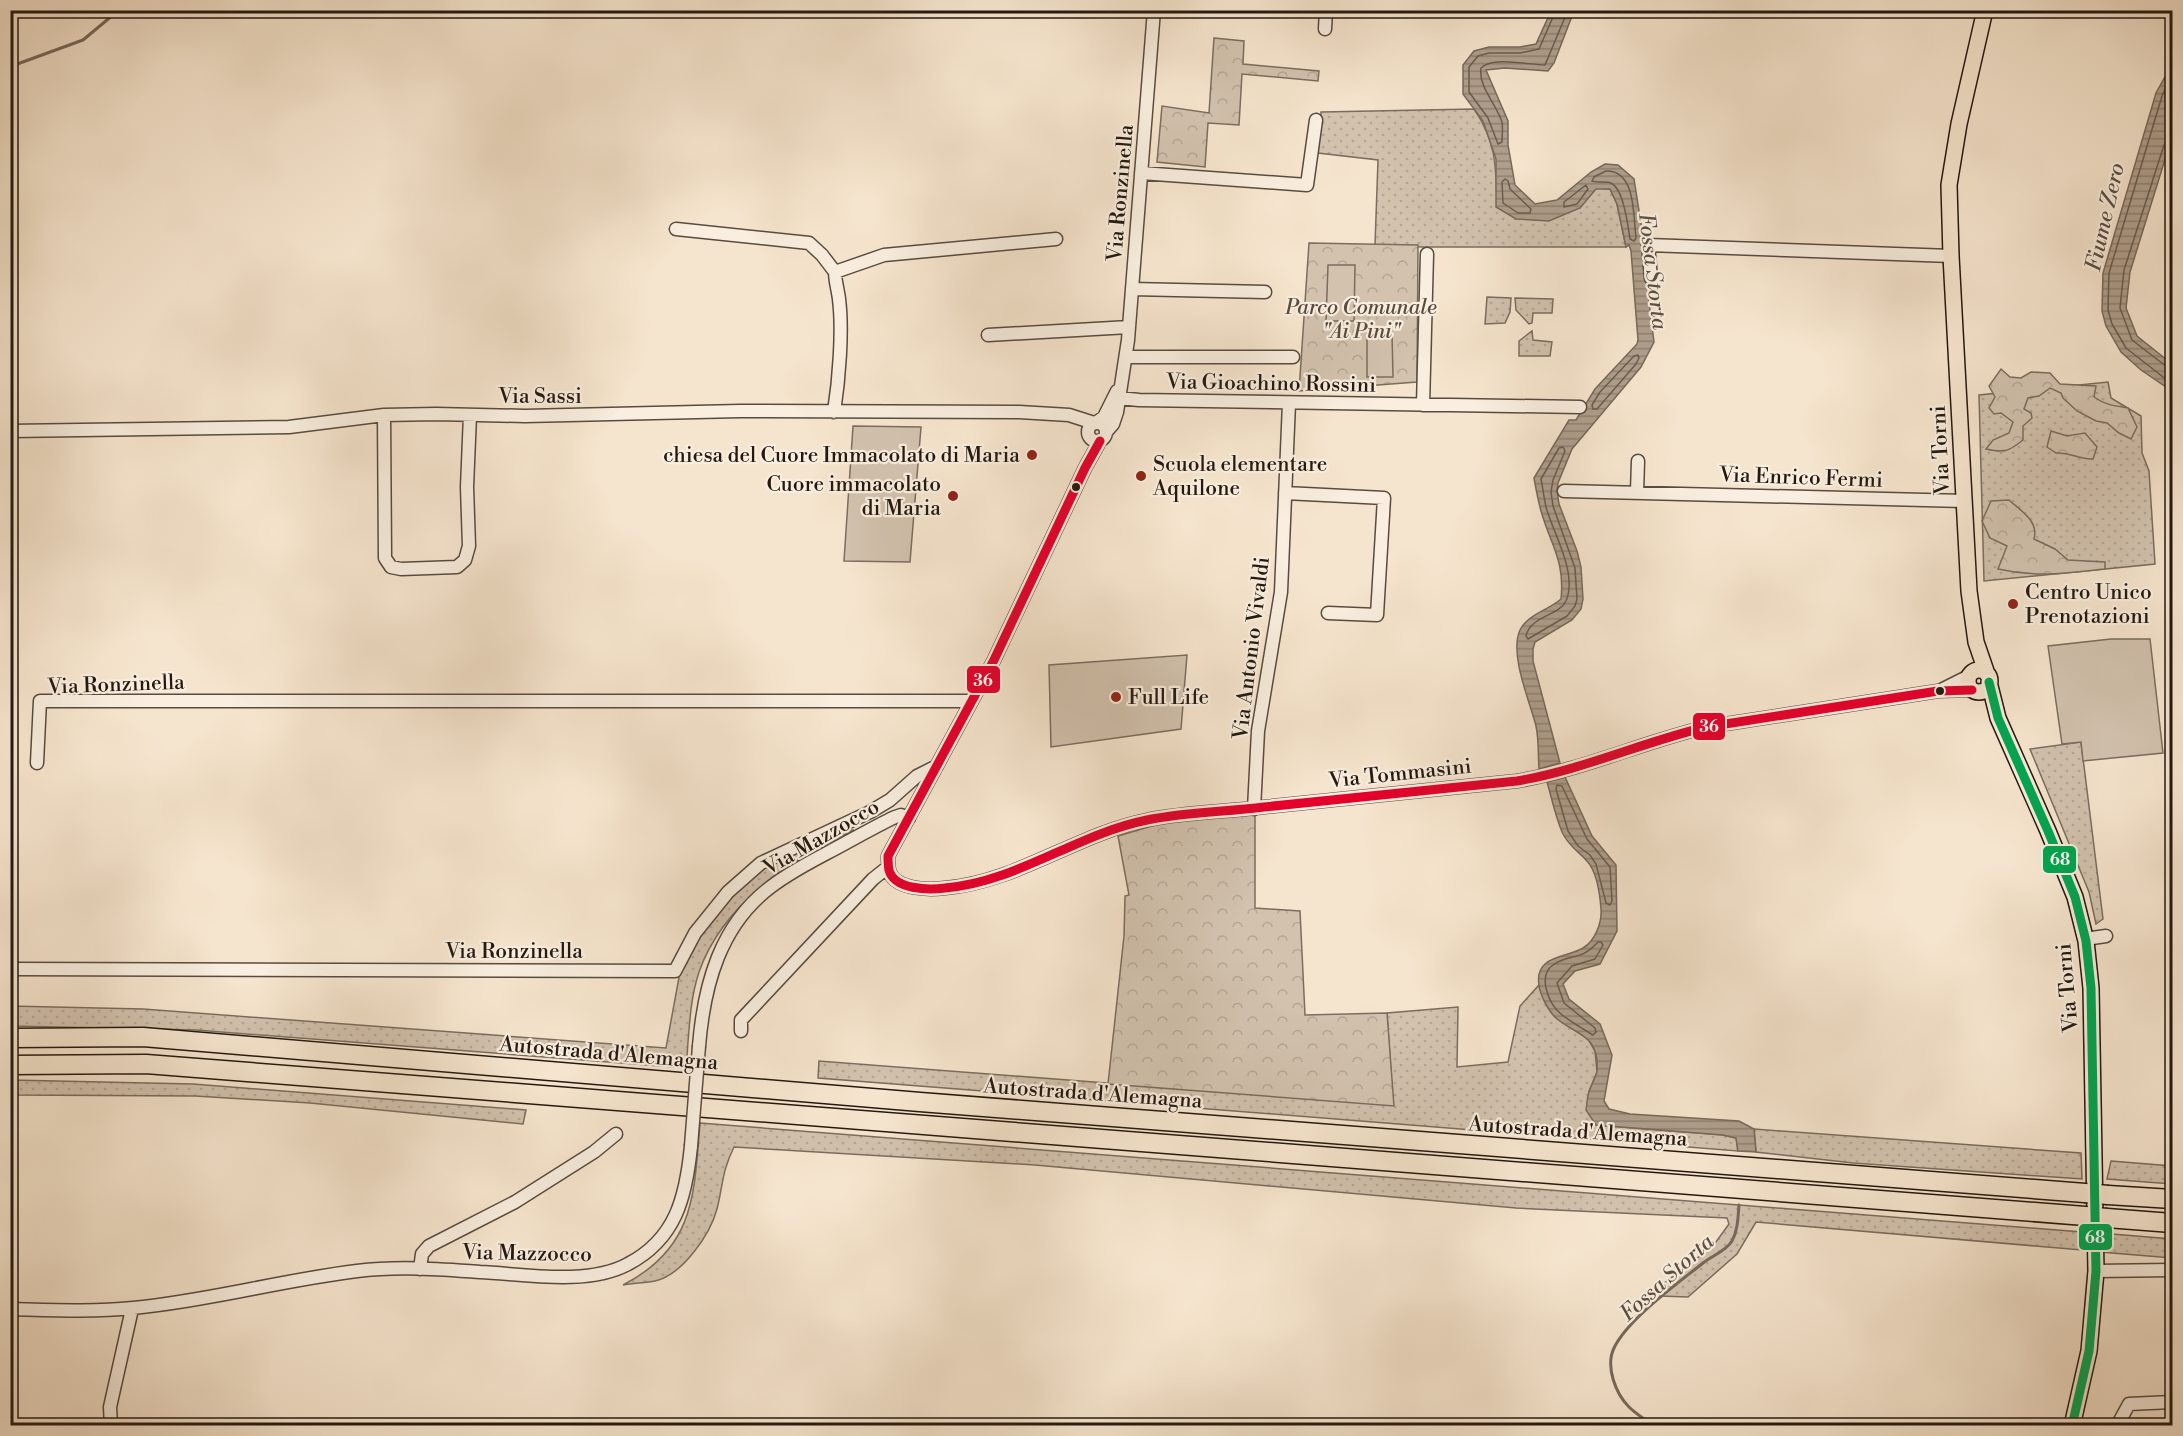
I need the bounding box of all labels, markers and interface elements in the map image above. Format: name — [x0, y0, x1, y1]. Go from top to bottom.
street label: Via Ronzinella — [1102, 123, 1140, 264]
water label: Fiume Zero — [2080, 161, 2131, 274]
water label: Fossa Storta — [1632, 211, 1673, 332]
park label: Parco Comunale "Ai Pini" — [1284, 295, 1437, 345]
street label: Via Gioachino Rossini — [1165, 369, 1376, 399]
street label: Via Sassi — [497, 384, 582, 410]
street label: Via Torni — [1926, 405, 1956, 496]
place label: chiesa del Cuore Immacolato di Maria — [663, 443, 1020, 469]
marker: chiesa del Cuore Immacolato di Maria — [1025, 448, 1039, 462]
place label: Scuola elementare Aquilone — [1152, 452, 1327, 502]
street label: Via Enrico Fermi — [1718, 462, 1883, 494]
marker: Scuola elementare Aquilone — [1134, 469, 1148, 483]
place label: Cuore immacolato di Maria — [766, 472, 941, 522]
unlabelled marker — [1070, 481, 1082, 493]
marker: Cuore immacolato di Maria — [946, 489, 960, 503]
street label: Via Antonio Vivaldi — [1228, 555, 1276, 742]
place label: Centro Unico Prenotazioni — [2025, 580, 2152, 630]
marker: Centro Unico Prenotazioni — [2006, 597, 2020, 611]
line badge: 36 — [966, 665, 1001, 694]
street label: Via Ronzinella — [46, 670, 186, 700]
text: 36 — [973, 671, 993, 691]
place label: Full Life — [1128, 685, 1209, 711]
unlabelled marker — [1934, 685, 1946, 697]
marker: Full Life — [1109, 690, 1123, 704]
line badge: 36 — [1692, 712, 1726, 741]
text: 36 — [1699, 717, 1719, 737]
street label: Via Tommasini — [1326, 754, 1473, 795]
street label: Via Mazzocco — [758, 794, 884, 882]
line badge: 68 — [2042, 845, 2077, 874]
text: 68 — [2050, 850, 2070, 870]
street label: Via Ronzinella — [444, 939, 583, 965]
street label: Via Torni — [2051, 942, 2085, 1034]
street label: Autostrada d'Alemagna — [498, 1031, 720, 1077]
street label: Autostrada d'Alemagna — [982, 1073, 1204, 1115]
street label: Autostrada d'Alemagna — [1467, 1111, 1689, 1153]
line badge: 68 — [2078, 1223, 2113, 1251]
water label: Fossa Storta — [1614, 1228, 1720, 1327]
text: 68 — [2085, 1228, 2105, 1248]
street label: Via Mazzocco — [461, 1240, 592, 1268]

